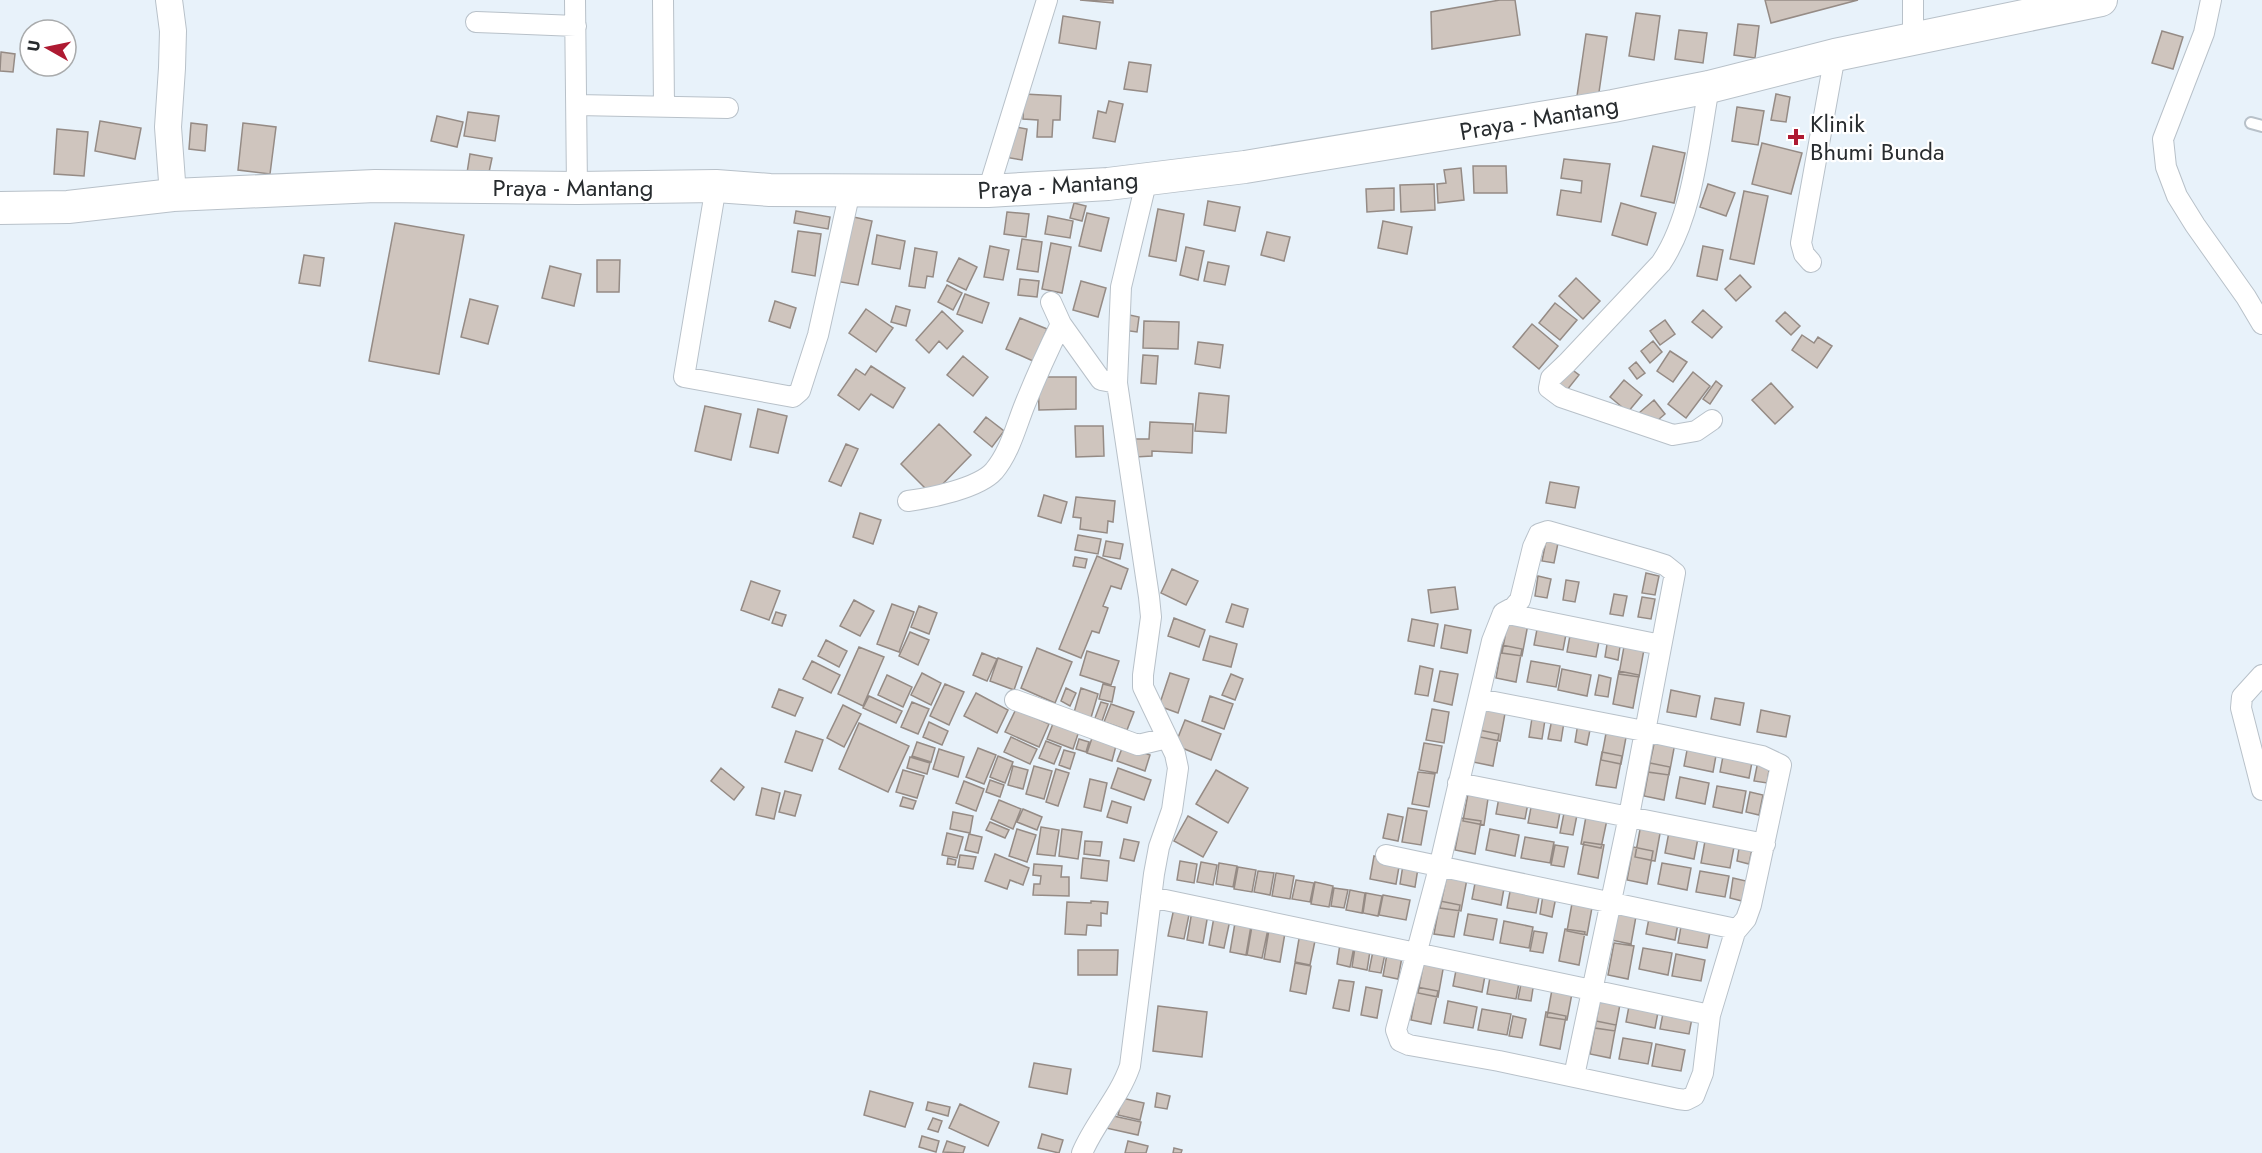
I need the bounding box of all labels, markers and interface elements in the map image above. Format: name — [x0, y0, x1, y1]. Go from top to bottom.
north arrow — [18, 18, 78, 78]
text: U — [21, 38, 46, 53]
street label: Praya - Mantang — [1457, 87, 1621, 149]
place label: Klinik Bhumi Bunda — [1810, 106, 1945, 169]
marker: Klinik Bhumi Bunda — [1787, 128, 1805, 146]
street label: Praya - Mantang — [976, 162, 1140, 208]
street label: Praya - Mantang — [492, 170, 654, 205]

